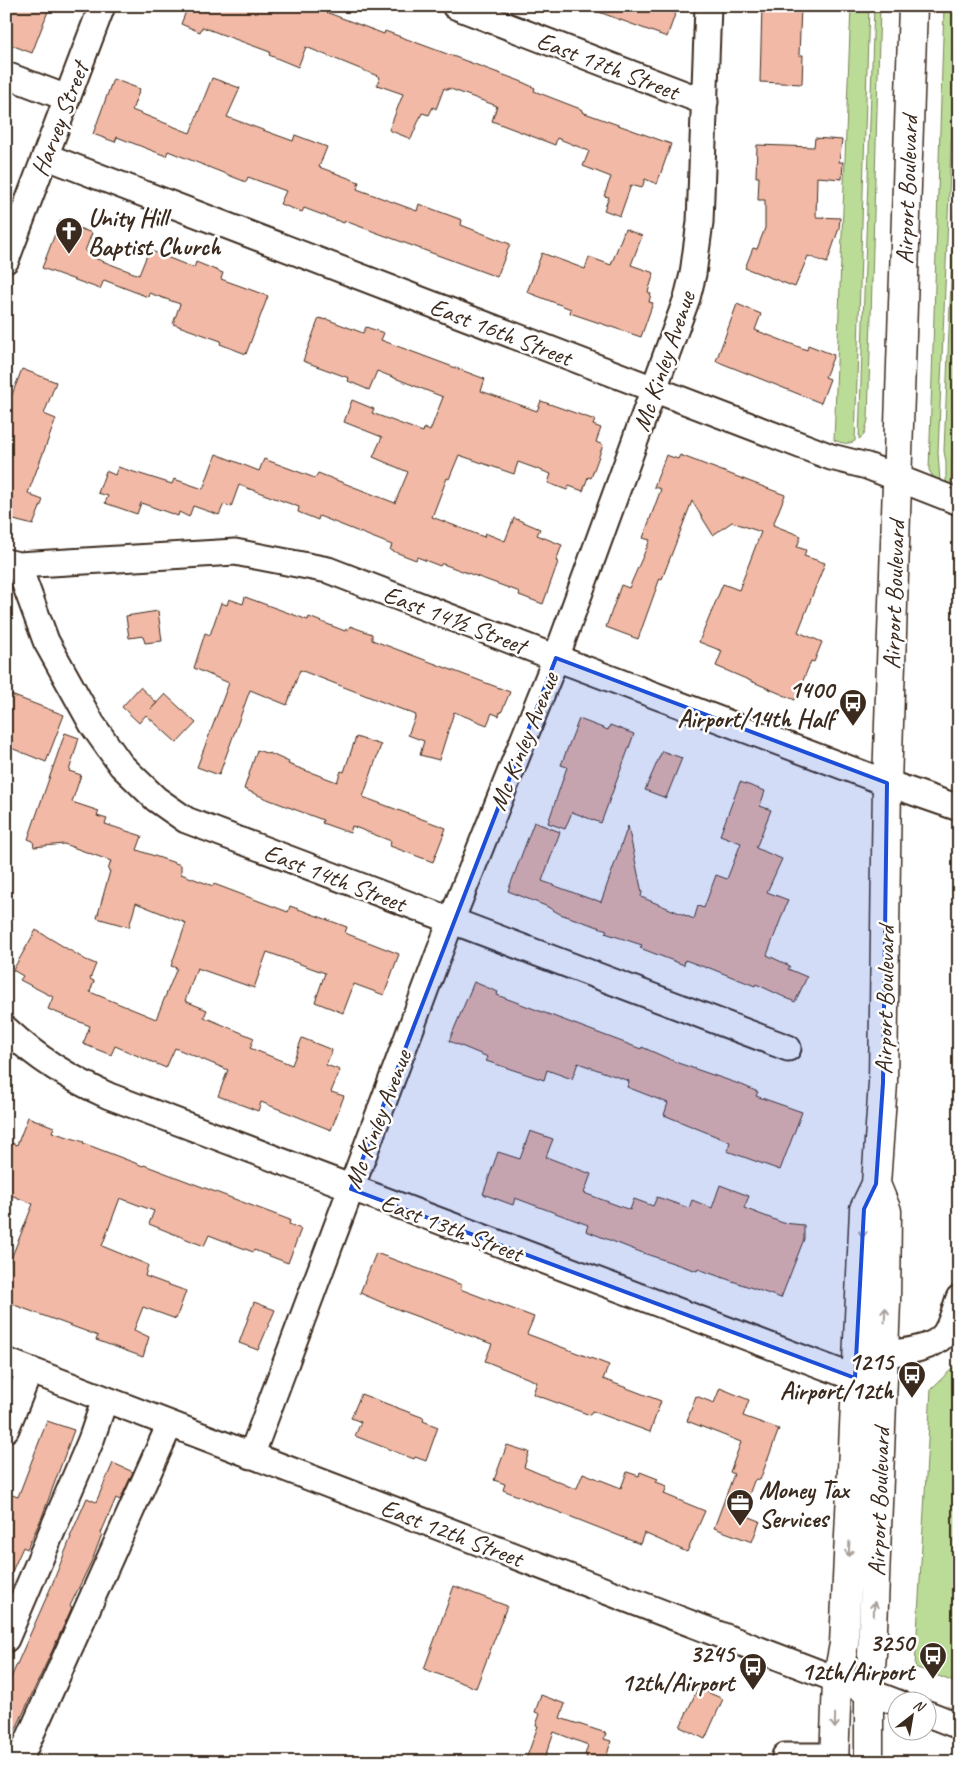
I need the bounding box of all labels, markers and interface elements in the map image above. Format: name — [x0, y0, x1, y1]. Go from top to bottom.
street label: East 17th Street — [532, 24, 686, 109]
street label: Harvey Street — [24, 54, 98, 181]
street label: Airport Boulevard — [888, 111, 926, 265]
place label: Unity Hill Baptist Church — [88, 202, 222, 263]
church icon: Unity Hill Baptist Church — [54, 216, 84, 255]
street label: Mc Kinley Avenue — [625, 285, 703, 435]
street label: East 16th Street — [425, 290, 579, 375]
street label: Airport Boulevard — [875, 516, 913, 670]
street label: East 14½ Street — [379, 578, 534, 663]
street label: Mc Kinley Avenue — [482, 666, 567, 815]
place label: 1400 Airport/14th Half — [677, 674, 839, 735]
bus stop icon: 1400 Airport/14th Half — [838, 688, 868, 727]
street label: East 14th Street — [259, 836, 413, 921]
street label: Airport Boulevard — [868, 921, 902, 1075]
street label: Mc Kinley Avenue — [337, 1044, 420, 1193]
street label: East 13th Street — [376, 1186, 530, 1271]
one-way arrow — [858, 1221, 867, 1237]
one-way arrow — [881, 1307, 890, 1323]
place label: 1215 Airport/12th — [780, 1346, 895, 1407]
bus stop icon: 1215 Airport/12th — [897, 1360, 927, 1399]
street label: Airport Boulevard — [860, 1423, 898, 1577]
place label: Money Tax Services — [759, 1474, 851, 1535]
office icon: Money Tax Services — [725, 1488, 755, 1527]
street label: East 12th Street — [376, 1491, 530, 1576]
one-way arrow — [844, 1540, 853, 1556]
one-way arrow — [869, 1601, 878, 1617]
place label: 3250 12th/Airport — [801, 1627, 917, 1688]
place label: 3245 12th/Airport — [621, 1638, 737, 1699]
bus stop icon: 3250 12th/Airport — [918, 1641, 948, 1680]
bus stop icon: 3245 12th/Airport — [738, 1652, 768, 1691]
north arrow — [888, 1690, 938, 1740]
text: N — [910, 1696, 929, 1716]
one-way arrow — [830, 1713, 839, 1729]

